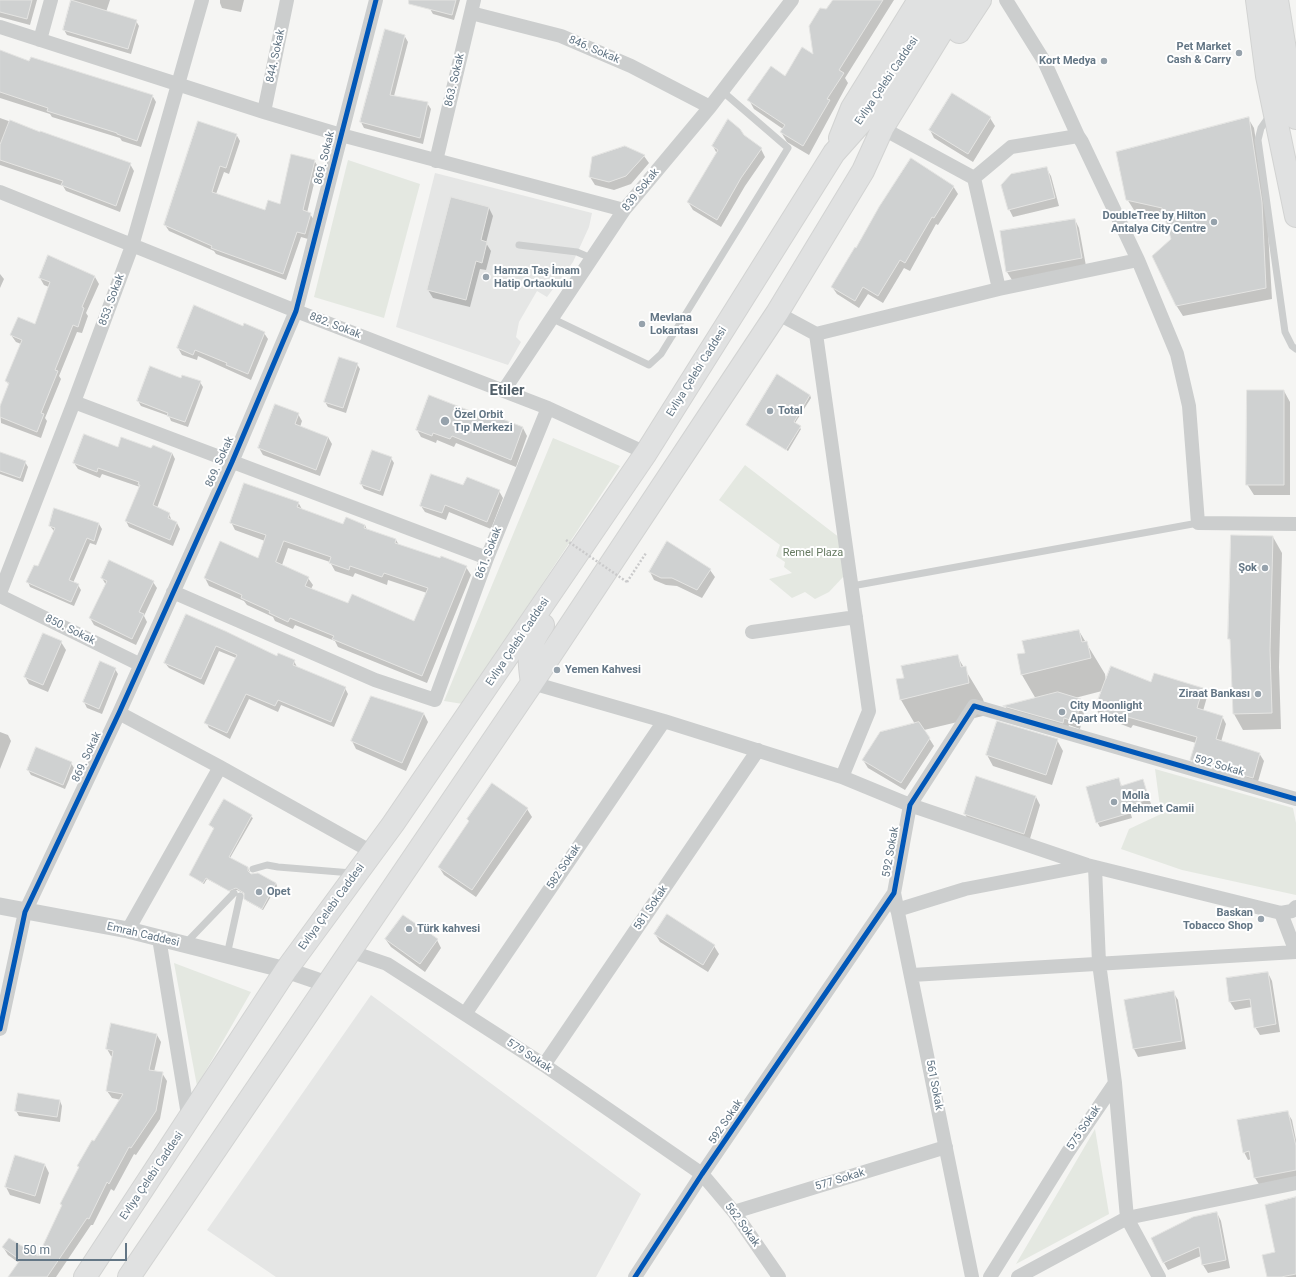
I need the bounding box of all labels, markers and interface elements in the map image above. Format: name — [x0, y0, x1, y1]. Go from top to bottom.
street label: 844. Sokak — [264, 28, 288, 84]
street label: 846. Sokak — [567, 33, 621, 67]
street label: Evliya Çelebi Caddesi — [853, 34, 921, 128]
place label: Pet Market Cash & Carry — [1167, 40, 1231, 66]
marker: Pet Market Cash & Carry — [1234, 48, 1244, 58]
street label: 863. Sokak — [442, 52, 468, 108]
place label: Kort Medya — [1039, 54, 1096, 68]
marker: Kort Medya — [1099, 56, 1109, 66]
street label: 869. Sokak — [312, 130, 338, 186]
street label: 839 Sokak — [620, 166, 662, 214]
place label: DoubleTree by Hilton Antalya City Centre — [1103, 209, 1206, 235]
marker: DoubleTree by Hilton Antalya City Centre — [1209, 217, 1219, 227]
place label: Hamza Taş İmam Hatip Ortaokulu — [494, 264, 580, 290]
street label: 853. Sokak — [97, 272, 127, 328]
marker: Hamza Taş İmam Hatip Ortaokulu — [481, 272, 491, 282]
street label: 882. Sokak — [307, 310, 363, 342]
place label: Mevlana Lokantası — [650, 311, 698, 337]
marker: Mevlana Lokantası — [637, 319, 647, 329]
street label: Evliya Çelebi Caddesi — [664, 325, 730, 419]
district label: Etiler — [489, 382, 525, 400]
place label: Total — [778, 404, 803, 418]
marker: Total — [765, 406, 775, 416]
place label: Özel Orbit Tıp Merkezi — [454, 408, 513, 434]
marker: Özel Orbit Tıp Merkezi — [439, 415, 451, 427]
street label: 869. Sokak — [203, 435, 237, 489]
street label: 861. Sokak — [473, 525, 505, 581]
park label: Remel Plaza — [783, 546, 843, 560]
place label: Şok — [1238, 561, 1257, 575]
marker: Şok — [1260, 563, 1270, 573]
street label: Evliya Çelebi Caddesi — [484, 595, 552, 689]
street label: 850. Sokak — [43, 612, 97, 648]
place label: Yemen Kahvesi — [565, 663, 641, 677]
marker: Yemen Kahvesi — [552, 665, 562, 675]
place label: Ziraat Bankası — [1179, 687, 1250, 701]
marker: Ziraat Bankası — [1253, 689, 1263, 699]
place label: City Moonlight Apart Hotel — [1070, 699, 1142, 725]
marker: City Moonlight Apart Hotel — [1057, 707, 1067, 717]
street label: 869. Sokak — [70, 730, 104, 784]
street label: 592 Sokak — [1193, 753, 1245, 779]
place label: Molla Mehmet Camii — [1122, 789, 1194, 815]
marker: Molla Mehmet Camii — [1109, 797, 1119, 807]
street label: 592 Sokak — [880, 826, 902, 878]
street label: 582 Sokak — [544, 842, 584, 892]
street label: Evliya Çelebi Caddesi — [296, 861, 368, 953]
street label: 581 Sokak — [631, 883, 671, 933]
place label: Opet — [267, 885, 290, 899]
marker: Opet — [254, 887, 264, 897]
place label: Baskan Tobacco Shop — [1183, 906, 1253, 932]
marker: Baskan Tobacco Shop — [1256, 914, 1266, 924]
street label: Emrah Caddesi — [106, 920, 180, 950]
place label: Türk kahvesi — [417, 922, 480, 936]
marker: Türk kahvesi — [404, 924, 414, 934]
street label: 579 Sokak — [504, 1037, 554, 1075]
street label: 561 Sokak — [923, 1059, 945, 1111]
street label: 592 Sokak — [706, 1097, 746, 1147]
street label: 575 Sokak — [1064, 1103, 1104, 1153]
street label: Evliya Çelebi Caddesi — [118, 1129, 186, 1223]
street label: 577 Sokak — [814, 1166, 866, 1194]
street label: 562 Sokak — [722, 1200, 762, 1250]
scale bar — [18, 1235, 129, 1261]
text: 50 m — [23, 1243, 50, 1257]

